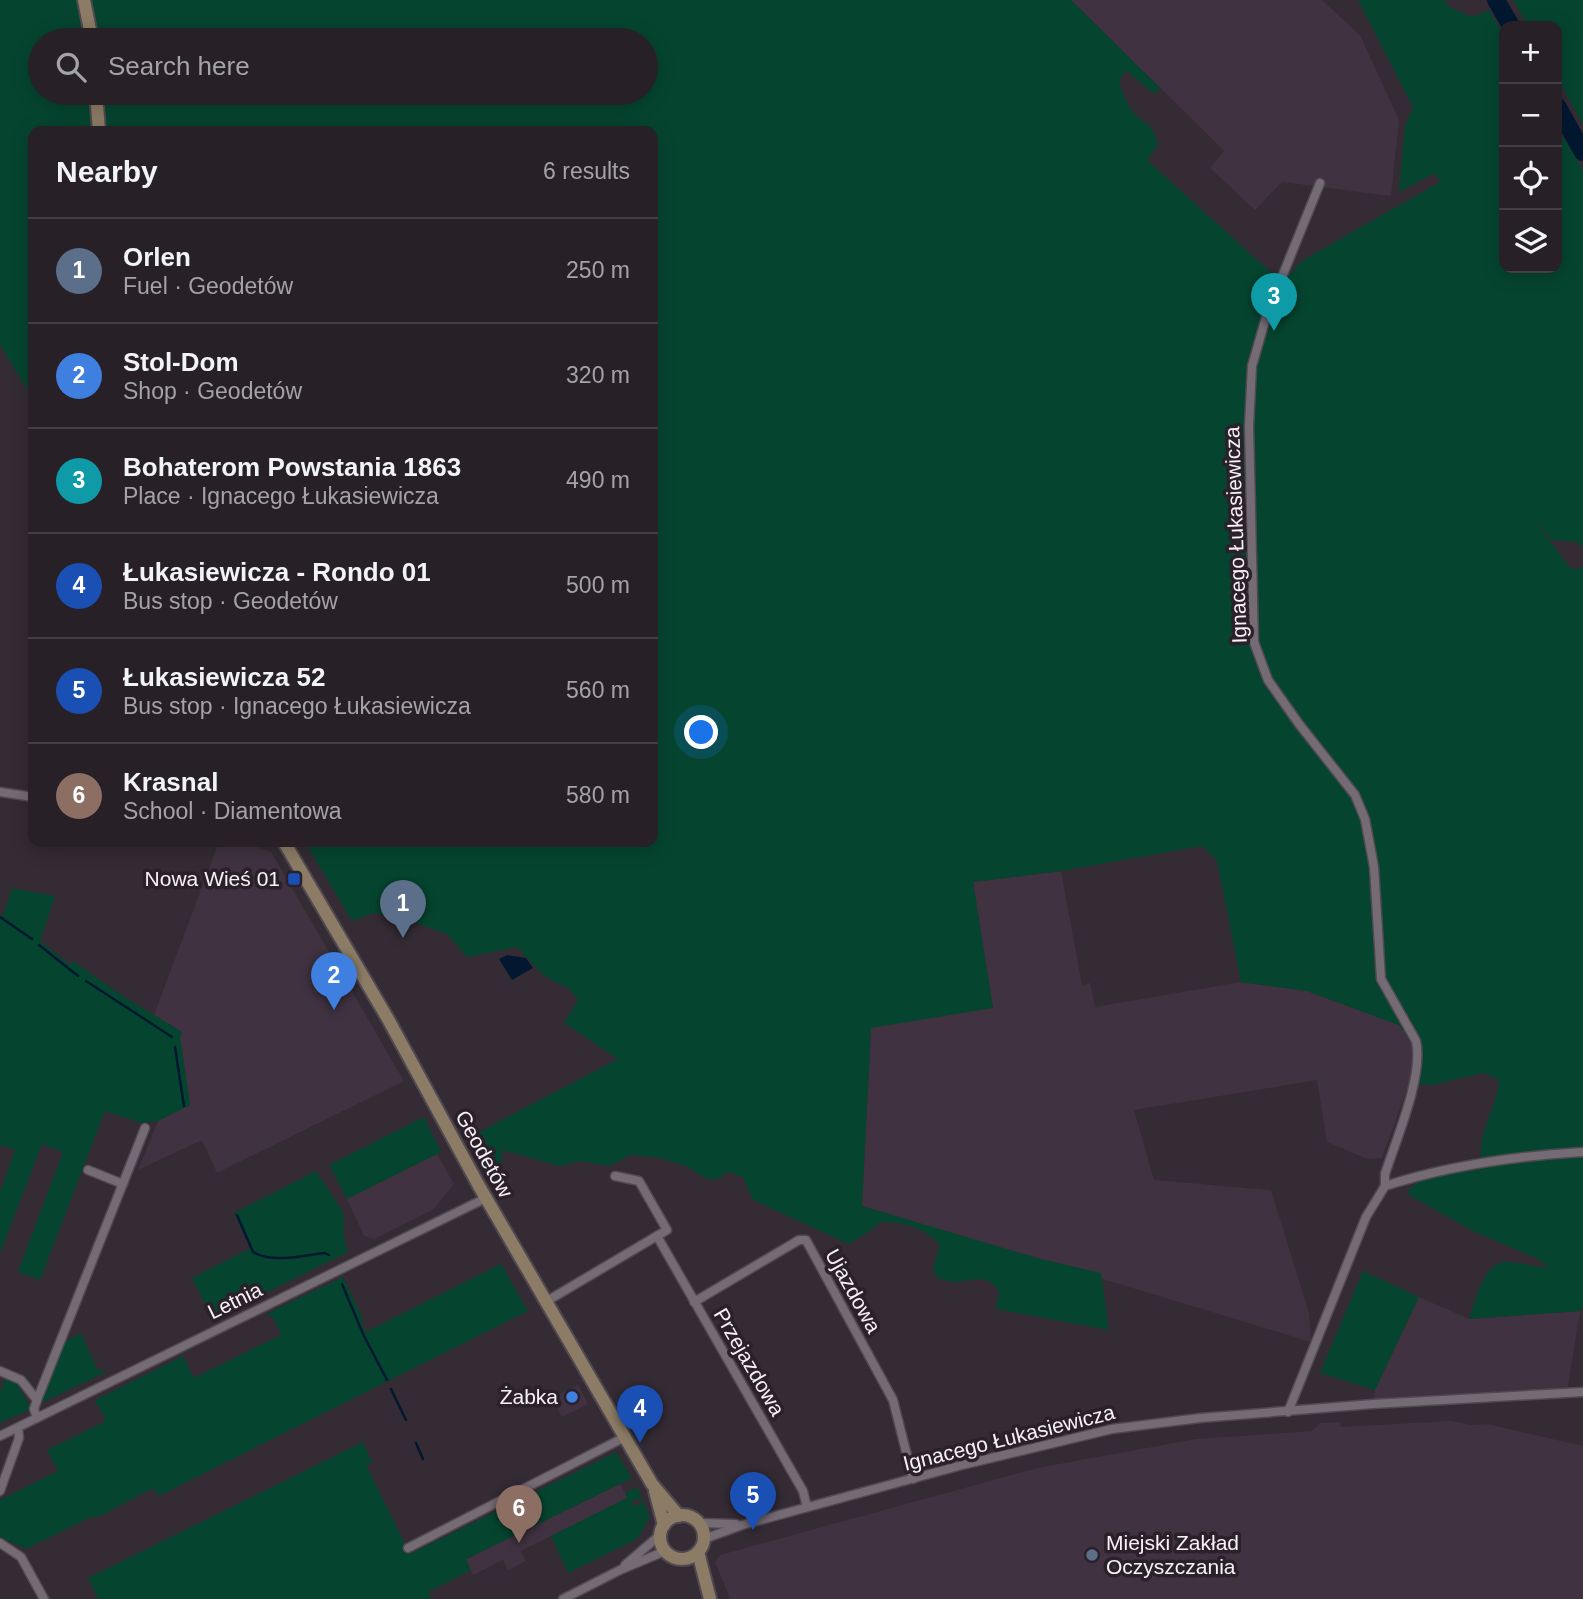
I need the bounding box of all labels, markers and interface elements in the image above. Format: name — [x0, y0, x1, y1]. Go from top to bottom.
map controls — [1499, 21, 1562, 273]
button: + — [1499, 21, 1562, 84]
search box — [28, 28, 658, 105]
icon: search — [52, 48, 90, 86]
text: Search here — [108, 51, 250, 81]
button: − — [1499, 84, 1562, 147]
button: locate — [1499, 147, 1562, 210]
text: Nearby — [56, 155, 158, 188]
text: 6 results — [543, 158, 630, 184]
button: layers — [1499, 210, 1562, 273]
text: Orlen — [123, 242, 191, 272]
text: 1 — [73, 257, 85, 283]
text: 250 m — [566, 257, 630, 283]
text: Fuel · Geodetów — [123, 273, 293, 299]
pin: 3 — [1251, 273, 1297, 331]
text: Stol-Dom — [123, 347, 239, 377]
text: 2 — [73, 362, 85, 388]
text: 320 m — [566, 362, 630, 388]
text: Shop · Geodetów — [123, 378, 302, 404]
street label: Ignacego Łukasiewicza — [1220, 426, 1251, 644]
text: Bohaterom Powstania 1863 — [123, 452, 461, 482]
text: 3 — [73, 467, 85, 493]
text: 490 m — [566, 467, 630, 493]
text: Place · Ignacego Łukasiewicza — [123, 483, 439, 509]
text: Łukasiewicza - Rondo 01 — [123, 557, 431, 587]
text: 4 — [73, 572, 85, 598]
text: 500 m — [566, 572, 630, 598]
text: Bus stop · Geodetów — [123, 588, 338, 614]
text: Łukasiewicza 52 — [123, 662, 325, 692]
text: 5 — [73, 677, 85, 703]
text: 560 m — [566, 677, 630, 703]
text: Bus stop · Ignacego Łukasiewicza — [123, 693, 471, 719]
your location — [684, 715, 718, 749]
text: Krasnal — [123, 767, 218, 797]
text: 6 — [73, 782, 85, 808]
text: 580 m — [566, 782, 630, 808]
text: School · Diamentowa — [123, 798, 342, 824]
place label: Nowa Wieś 01 — [145, 867, 280, 890]
marker: Nowa Wieś 01 — [286, 871, 302, 887]
pin: 1 — [380, 880, 426, 938]
pin: 2 — [311, 952, 357, 1010]
street label: Geodetów — [451, 1106, 518, 1202]
street label: Ujazdowa — [821, 1245, 886, 1337]
street label: Letnia — [204, 1278, 266, 1323]
street label: Przejazdowa — [709, 1304, 790, 1420]
place label: Żabka — [500, 1385, 558, 1408]
pin: 4 — [617, 1385, 663, 1443]
marker: Żabka — [564, 1389, 580, 1405]
street label: Ignacego Łukasiewicza — [901, 1400, 1117, 1475]
pin: 5 — [730, 1472, 776, 1530]
pin: 6 — [496, 1485, 542, 1543]
place label: Miejski Zakład Oczyszczania — [1106, 1531, 1239, 1578]
marker: Miejski Zakład Oczyszczania — [1084, 1547, 1100, 1563]

